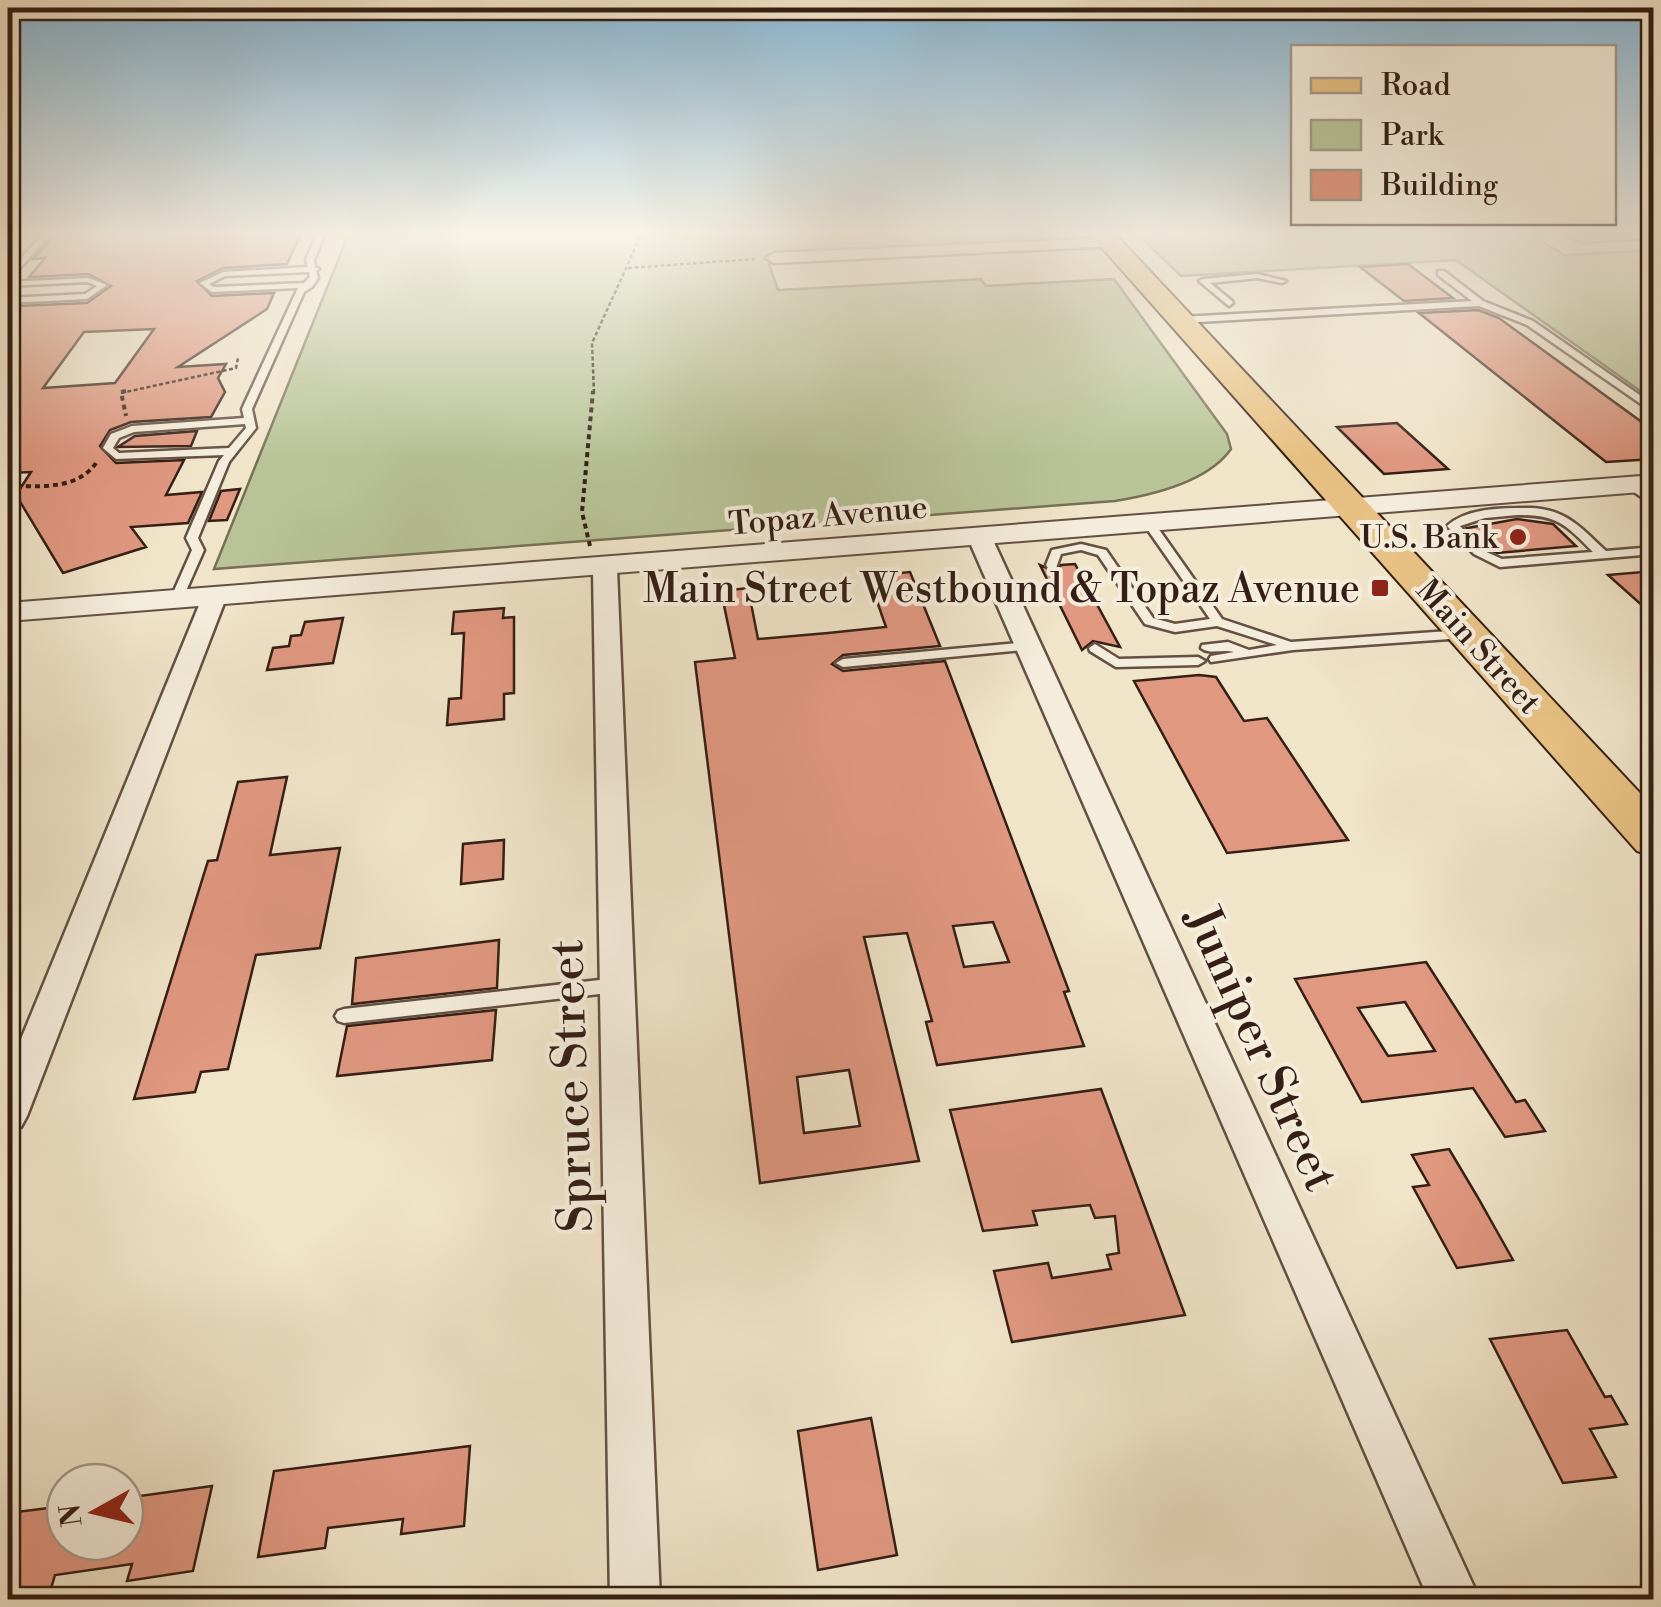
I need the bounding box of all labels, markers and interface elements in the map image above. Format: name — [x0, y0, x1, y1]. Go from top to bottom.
legend — [1291, 45, 1616, 225]
text: Road — [1381, 67, 1451, 105]
text: Park — [1381, 117, 1445, 155]
text: Building — [1380, 167, 1499, 205]
street label: Topaz Avenue — [727, 487, 929, 545]
place label: U.S. Bank — [1360, 518, 1500, 558]
marker: U.S. Bank — [1507, 526, 1529, 548]
place label: Main Street Westbound & Topaz Avenue — [643, 565, 1360, 615]
street label: Main Street — [1407, 571, 1549, 722]
marker: Main Street Westbound & Topaz Avenue — [1369, 577, 1391, 599]
street label: Juniper Street — [1170, 896, 1350, 1201]
street label: Spruce Street — [538, 938, 608, 1234]
north arrow — [45, 1462, 145, 1562]
text: N — [53, 1502, 91, 1529]

